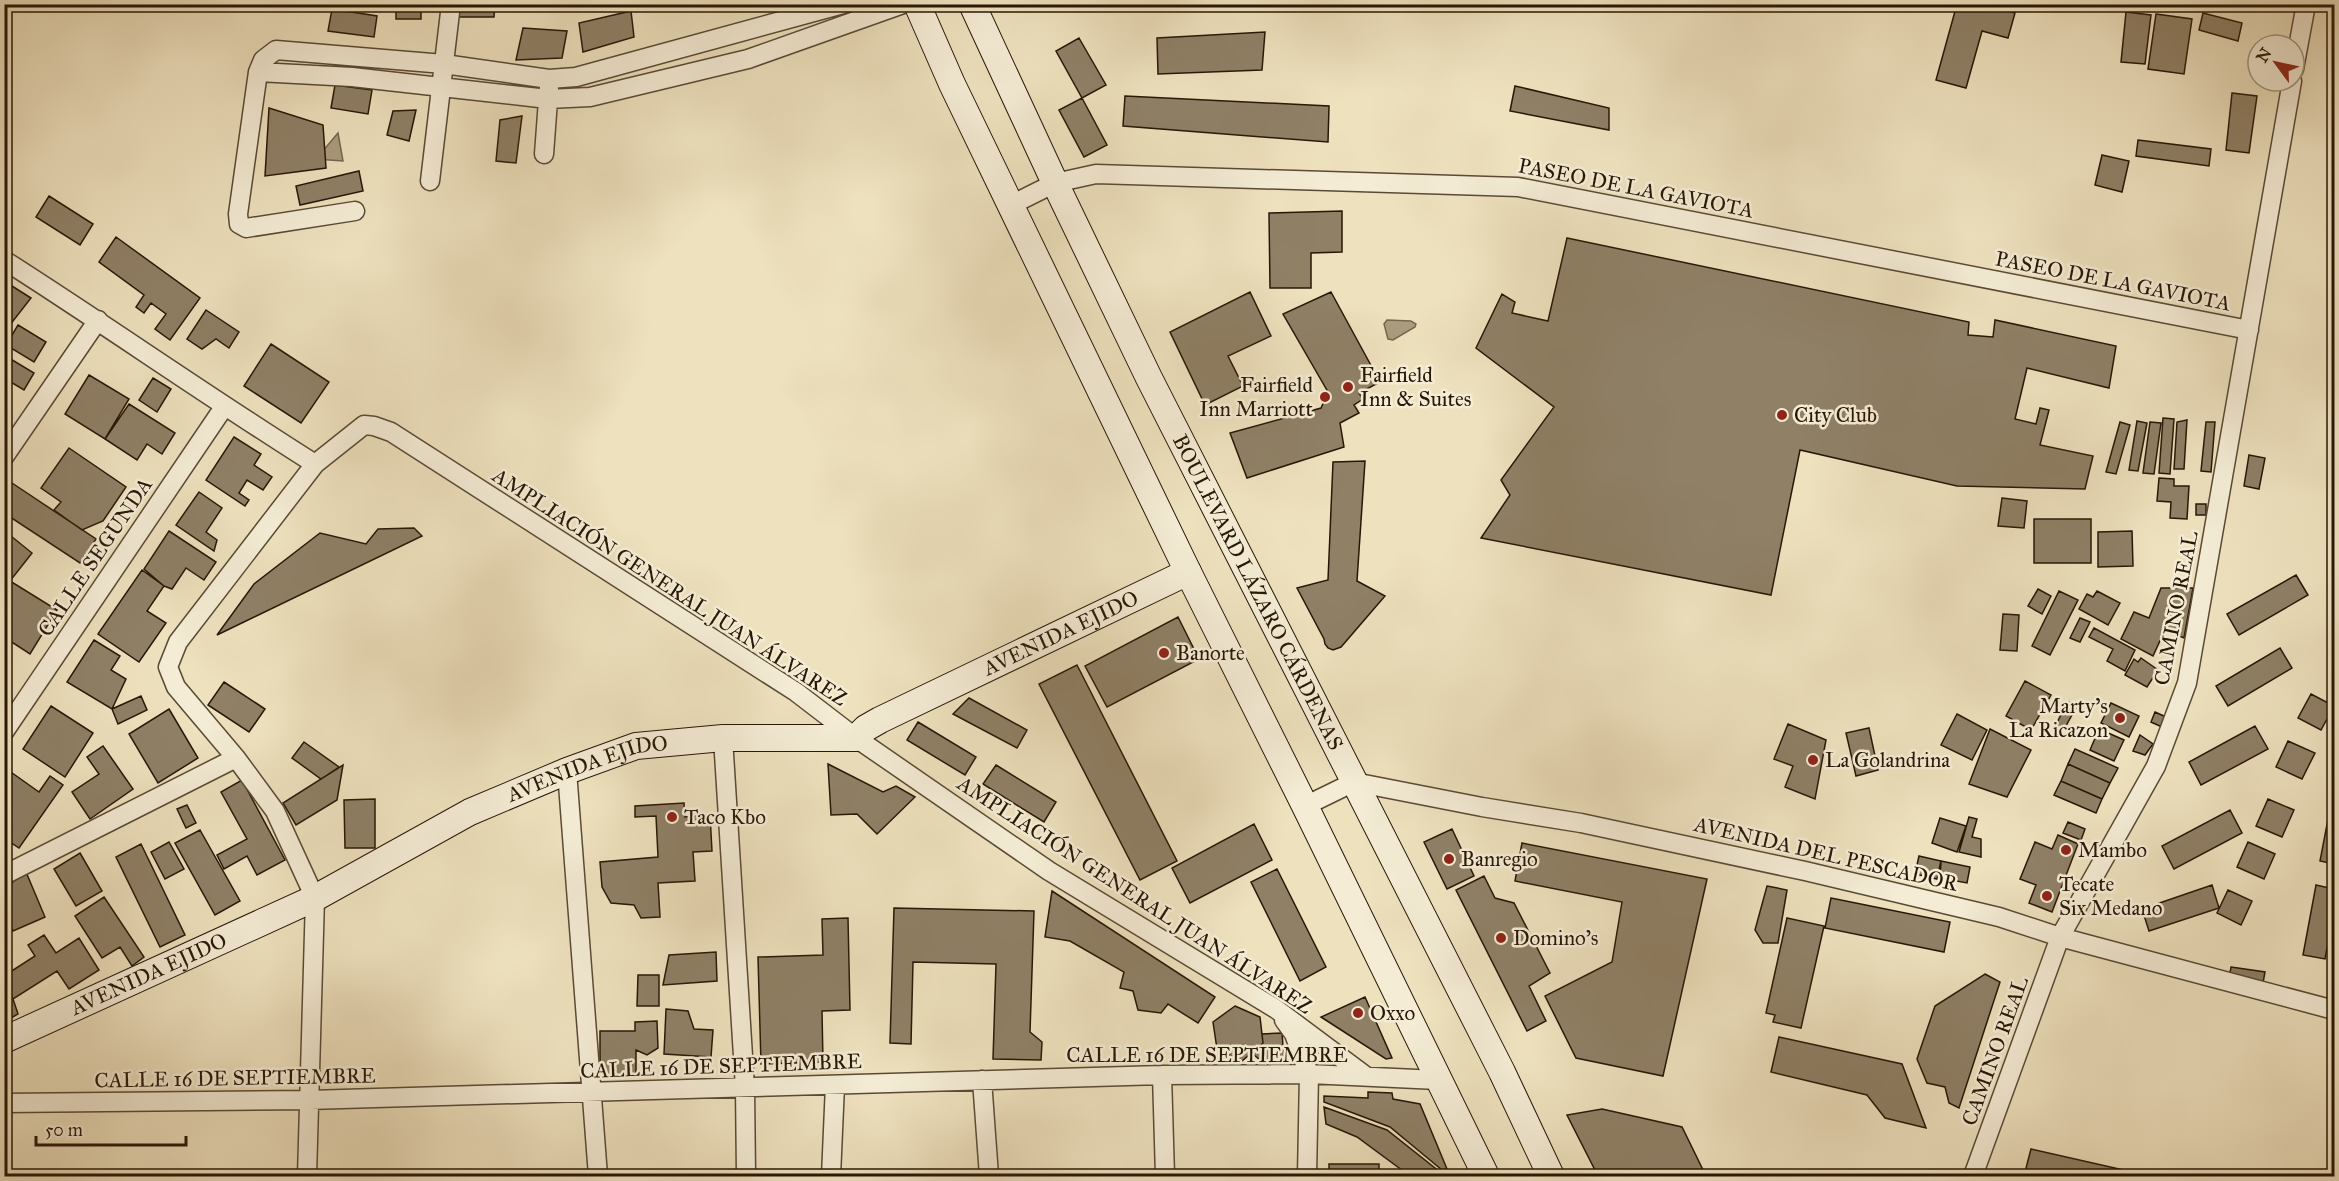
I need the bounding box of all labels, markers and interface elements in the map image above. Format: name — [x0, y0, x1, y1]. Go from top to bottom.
north arrow — [2246, 33, 2306, 93]
text: N — [2252, 44, 2276, 66]
street label: PASEO DE LA GAVIOTA — [1516, 152, 1756, 224]
street label: PASEO DE LA GAVIOTA — [1993, 245, 2233, 317]
place label: Fairfield Inn & Suites — [1360, 362, 1471, 412]
place label: Fairfield Inn Marriott — [1199, 372, 1314, 422]
marker: Fairfield Inn & Suites — [1341, 380, 1355, 394]
marker: Fairfield Inn Marriott — [1318, 390, 1332, 404]
place label: City Club — [1794, 402, 1877, 428]
marker: City Club — [1775, 408, 1789, 422]
street label: BOULEVARD LÁZARO CÁRDENAS — [1167, 430, 1349, 754]
street label: AMPLIACIÓN GENERAL JUAN ÁLVAREZ — [487, 461, 853, 712]
street label: CALLE SEGUNDA — [32, 473, 158, 641]
street label: CAMINO REAL — [2148, 528, 2204, 687]
street label: AVENIDA EJIDO — [978, 585, 1143, 682]
place label: Banorte — [1176, 640, 1245, 666]
marker: Banorte — [1157, 646, 1171, 660]
place label: Marty's La Ricazon — [2009, 693, 2108, 743]
marker: Marty's La Ricazon — [2113, 711, 2127, 725]
street label: AVENIDA EJIDO — [502, 730, 669, 808]
place label: La Golandrina — [1825, 747, 1950, 773]
marker: La Golandrina — [1806, 753, 1820, 767]
street label: AMPLIACIÓN GENERAL JUAN ÁLVAREZ — [952, 769, 1318, 1020]
place label: Taco Kbo — [684, 804, 766, 830]
marker: Taco Kbo — [665, 810, 679, 824]
street label: AVENIDA DEL PESCADOR — [1691, 811, 1962, 897]
place label: Mambo — [2078, 837, 2147, 863]
marker: Mambo — [2059, 843, 2073, 857]
place label: Banregio — [1461, 846, 1538, 872]
marker: Banregio — [1442, 852, 1456, 866]
place label: Tecate Six Medano — [2059, 871, 2163, 921]
marker: Tecate Six Medano — [2040, 889, 2054, 903]
place label: Domino's — [1513, 925, 1599, 951]
street label: AVENIDA EJIDO — [65, 927, 231, 1021]
marker: Domino's — [1494, 931, 1508, 945]
street label: CAMINO REAL — [1956, 972, 2034, 1129]
place label: Oxxo — [1370, 1000, 1415, 1026]
marker: Oxxo — [1351, 1006, 1365, 1020]
street label: CALLE 16 DE SEPTIEMBRE — [1066, 1042, 1348, 1068]
street label: CALLE 16 DE SEPTIEMBRE — [580, 1048, 862, 1084]
street label: CALLE 16 DE SEPTIEMBRE — [94, 1063, 376, 1093]
scale bar — [36, 1109, 186, 1147]
text: 50 m — [45, 1119, 83, 1141]

